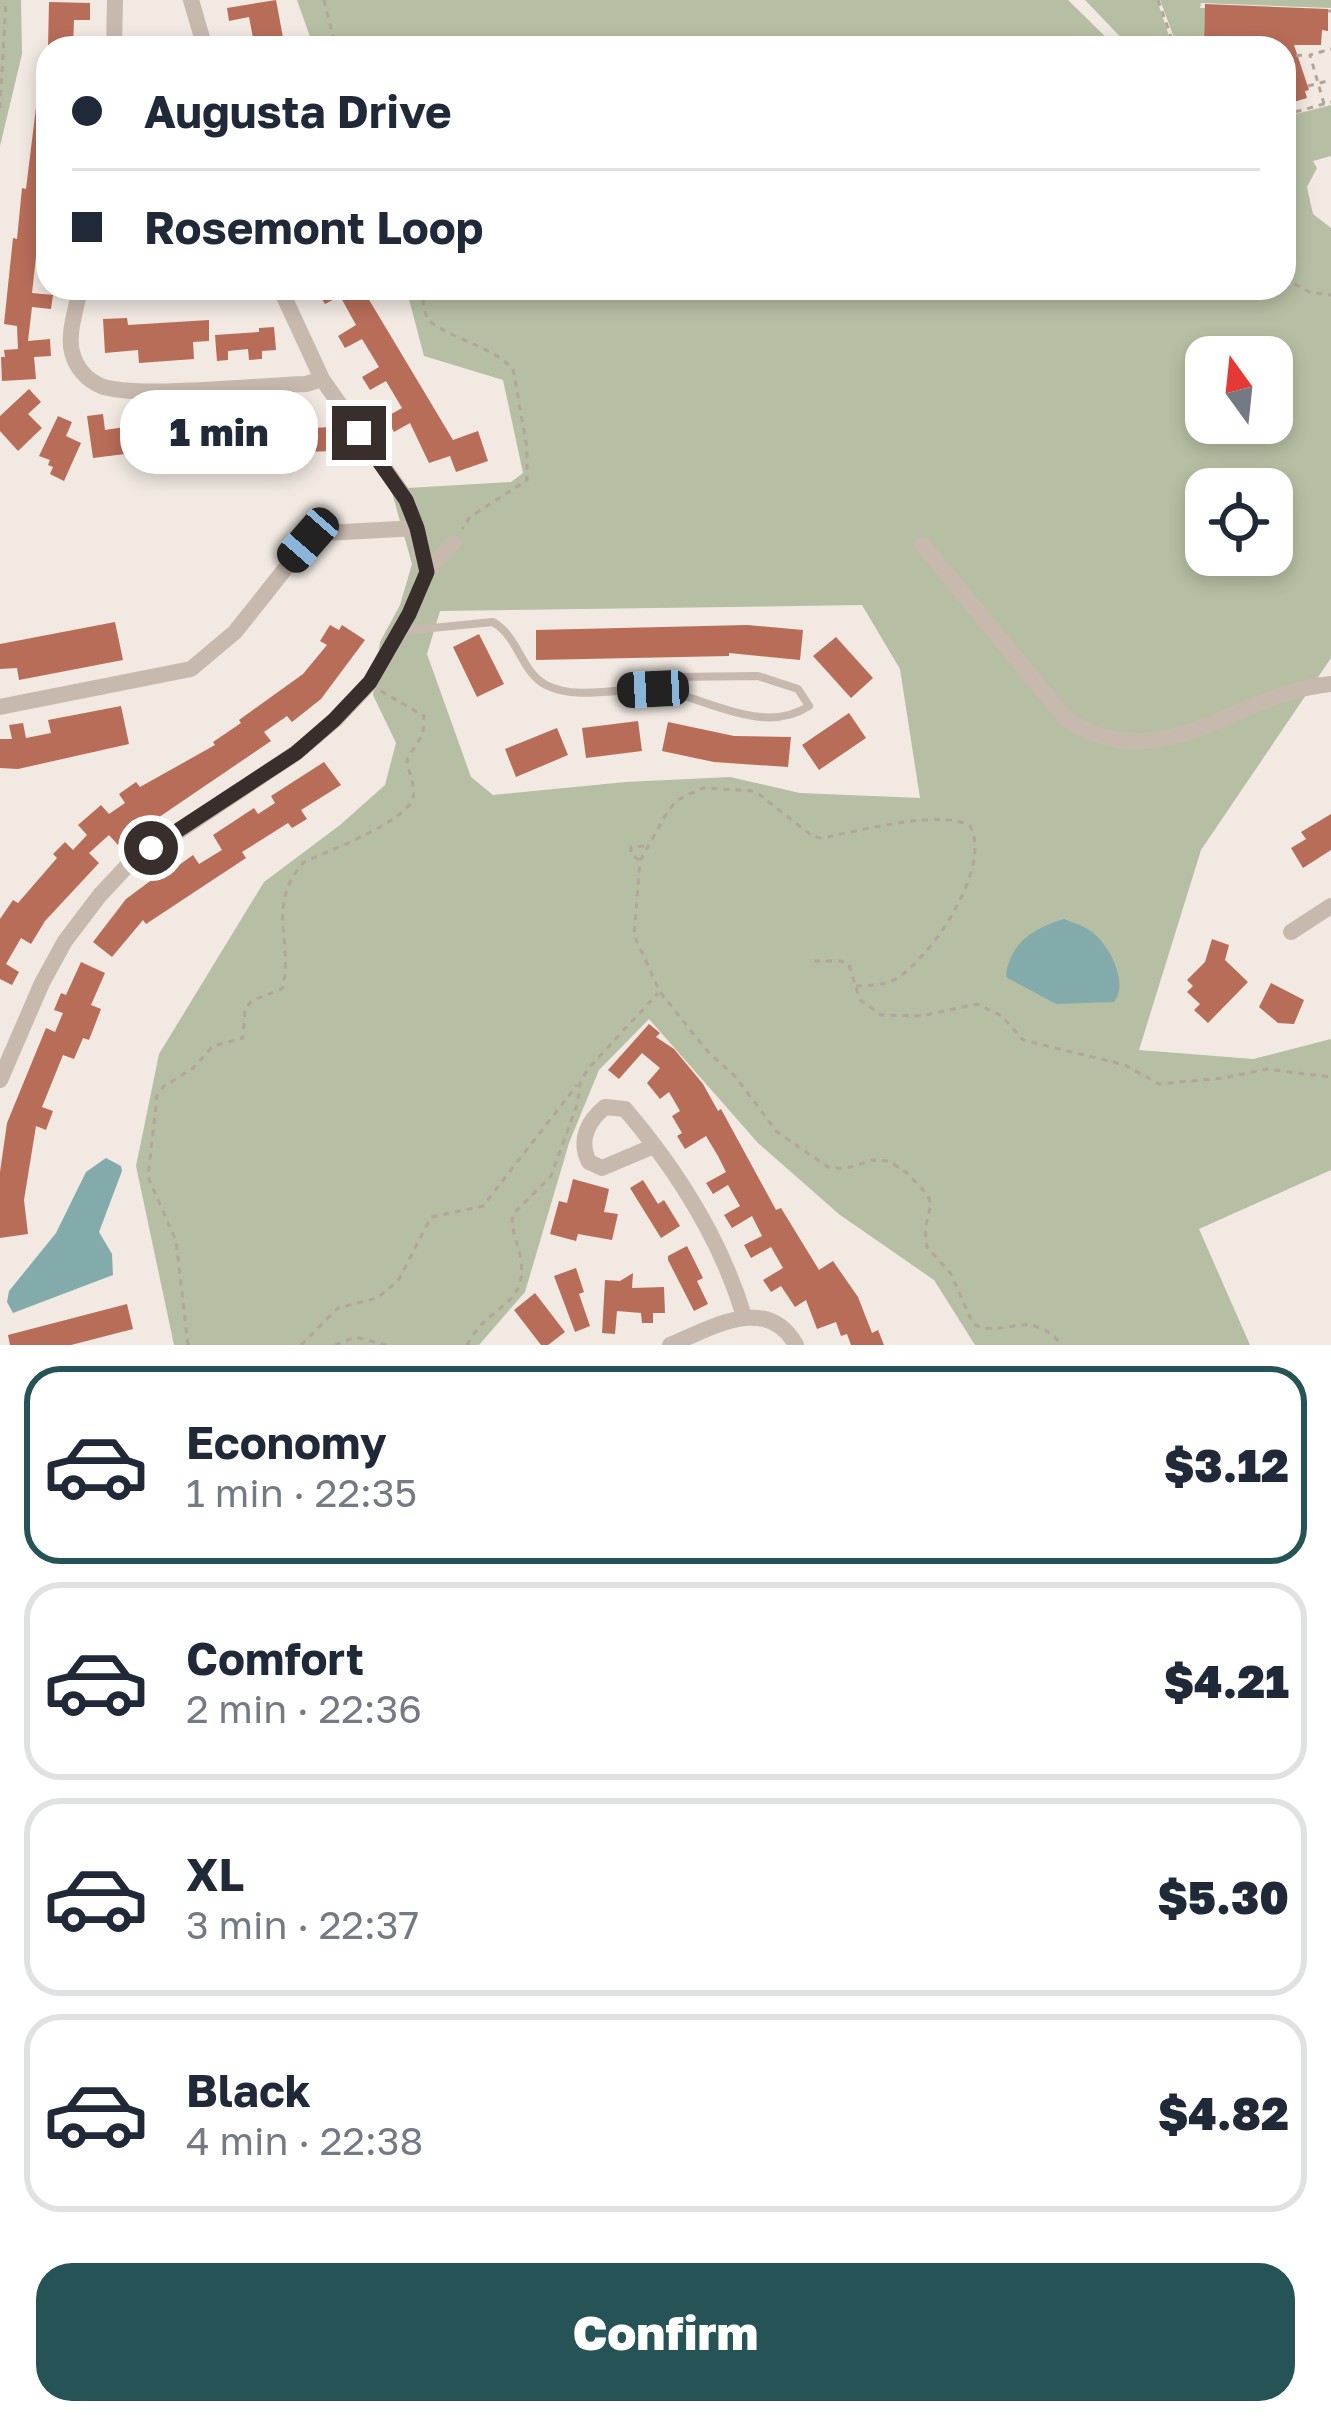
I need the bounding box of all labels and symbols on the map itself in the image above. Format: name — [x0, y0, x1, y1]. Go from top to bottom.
north arrow — [1185, 336, 1293, 444]
callout: 1 min — [119, 391, 317, 475]
route end — [332, 406, 386, 460]
car — [271, 501, 345, 579]
car — [616, 669, 690, 709]
route start — [124, 821, 178, 875]

